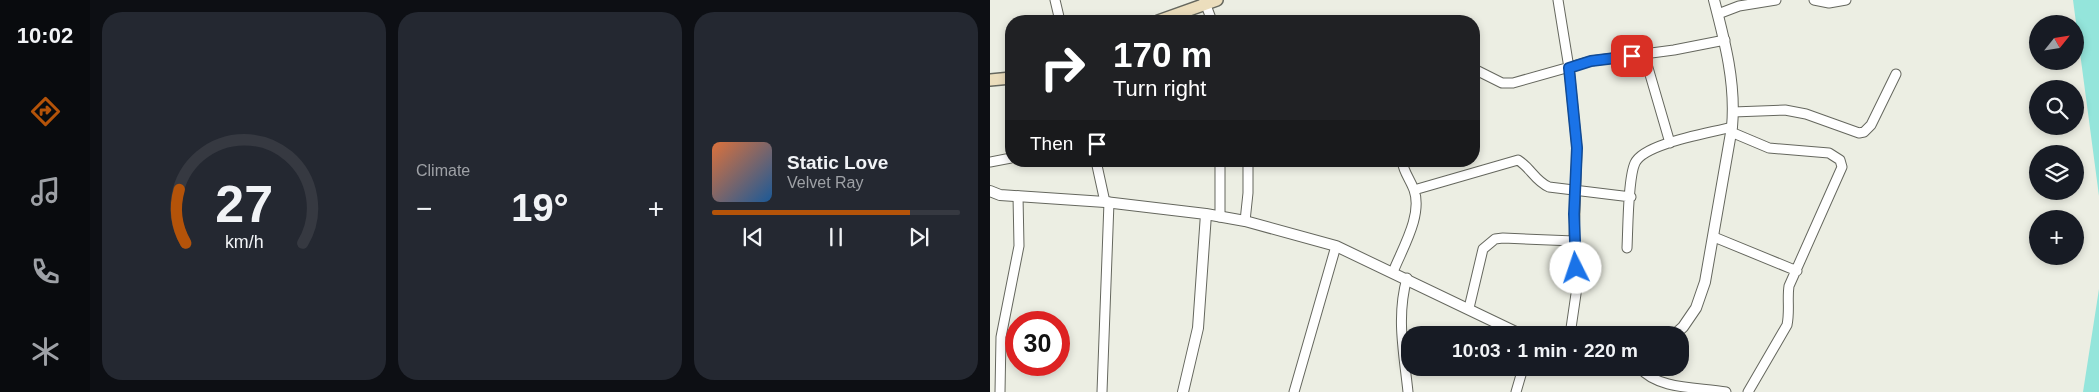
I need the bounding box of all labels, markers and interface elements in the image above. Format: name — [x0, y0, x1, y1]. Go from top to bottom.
north arrow — [2029, 15, 2084, 70]
map controls — [2029, 15, 2084, 265]
text: 10:02 — [17, 23, 73, 48]
icon: right — [1030, 35, 1095, 100]
text: 170 m — [1113, 35, 1212, 74]
pin — [1611, 35, 1653, 77]
icon: arrive — [1618, 42, 1646, 70]
text: Turn right — [1113, 76, 1206, 101]
button: search — [2029, 80, 2084, 135]
icon: directions — [28, 94, 63, 129]
icon: arrive — [1083, 130, 1111, 158]
text: Then — [1030, 133, 1073, 154]
button: layers — [2029, 145, 2084, 200]
text: Static Love — [787, 152, 888, 173]
text: Climate — [416, 162, 470, 179]
icon: music — [28, 174, 63, 209]
text: Velvet Ray — [787, 174, 863, 191]
text: 27 — [215, 175, 273, 233]
text: 19° — [511, 187, 569, 229]
text: − — [416, 193, 432, 224]
text: + — [648, 193, 664, 224]
button: + — [2029, 210, 2084, 265]
icon: previous — [739, 223, 767, 251]
icon: pause — [822, 223, 850, 251]
icon: next — [905, 223, 933, 251]
text: km/h — [225, 232, 263, 252]
position arrow — [1549, 241, 1601, 293]
icon: phone — [28, 254, 63, 289]
speed limit sign: 30 — [1005, 311, 1070, 376]
icon: climate — [28, 334, 63, 369]
text: 10:03 · 1 min · 220 m — [1452, 340, 1638, 361]

